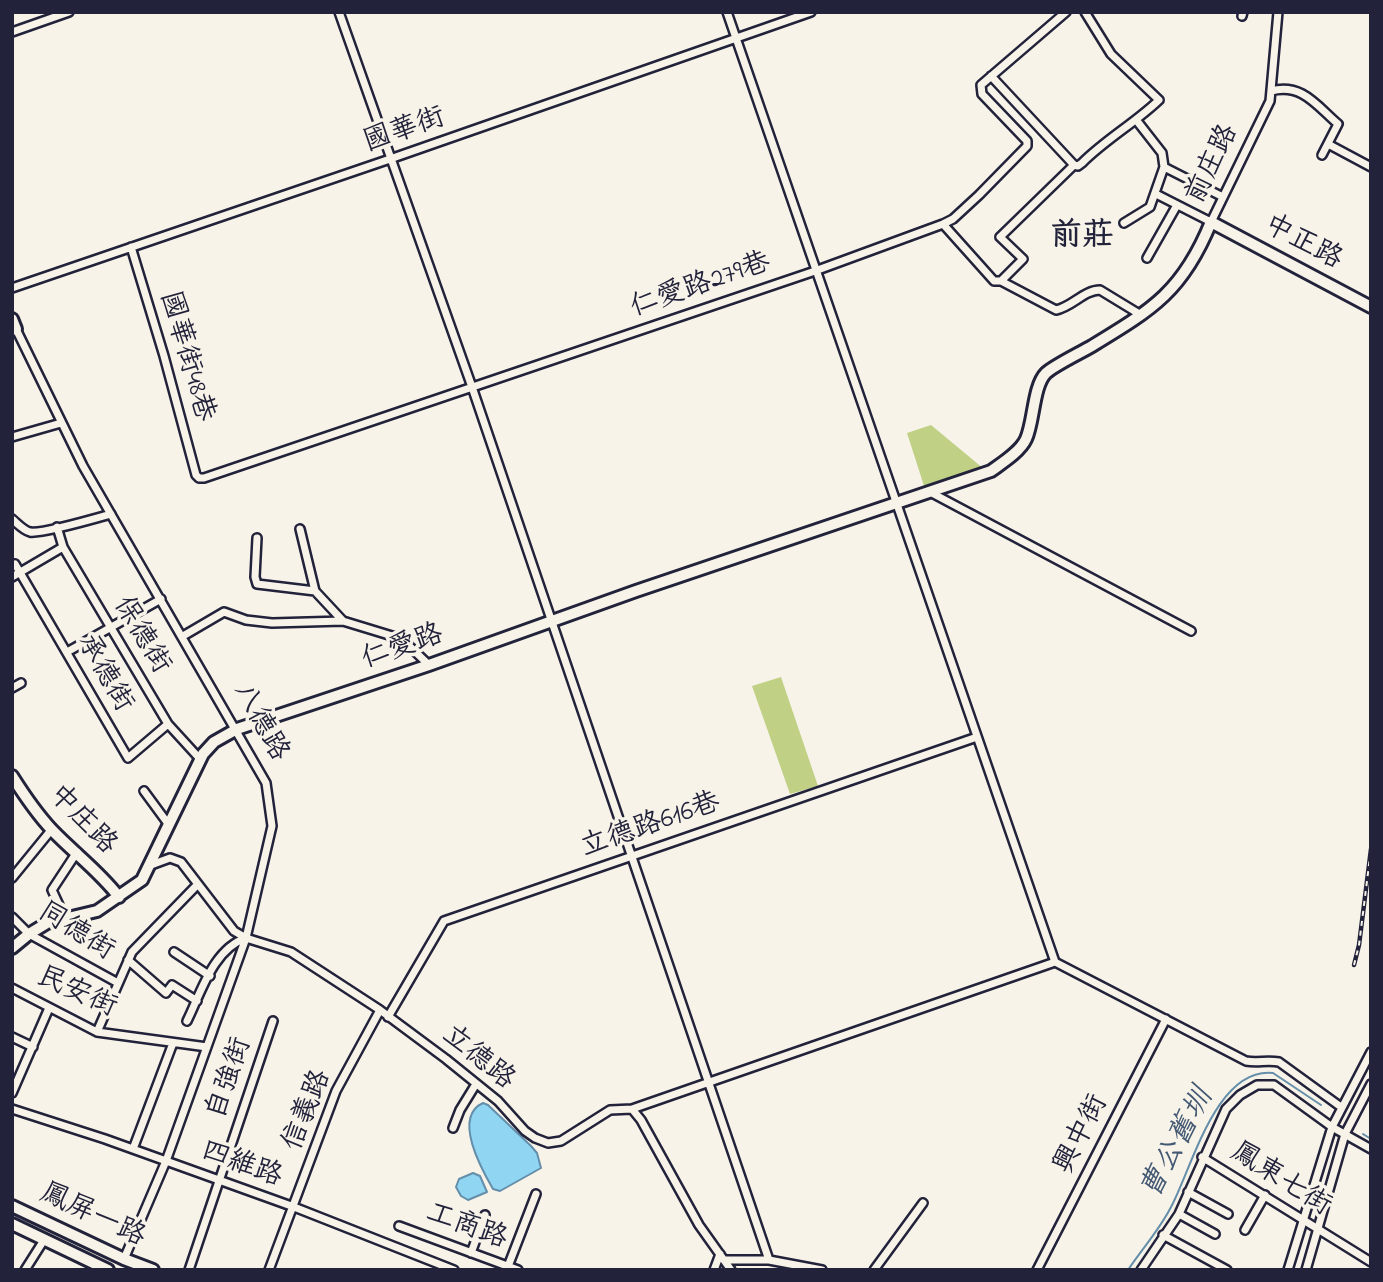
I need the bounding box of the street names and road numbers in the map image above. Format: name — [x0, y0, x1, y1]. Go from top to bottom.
street label: 國華街 — [360, 102, 450, 162]
street label: 前庄路 — [1180, 120, 1248, 210]
street label: 中正路 — [1257, 209, 1347, 279]
street label: 仁愛路279巷 — [627, 247, 775, 327]
street label: 國華街48巷 — [150, 288, 220, 426]
street label: 保德街 — [104, 591, 176, 681]
street label: 仁愛路 — [358, 619, 448, 679]
street label: 承德街 — [67, 629, 139, 719]
street label: 八德路 — [224, 678, 294, 768]
street label: 中庄路 — [40, 779, 122, 863]
street label: 立德路616巷 — [577, 787, 725, 867]
street label: 同德街 — [30, 896, 120, 970]
street label: 民安街 — [31, 962, 121, 1026]
street label: 立德路 — [434, 1020, 520, 1098]
street label: 自強街 — [201, 1034, 261, 1124]
street label: 信義路 — [278, 1066, 340, 1156]
street label: 興中街 — [1049, 1090, 1117, 1180]
street label: 四維路 — [196, 1136, 286, 1196]
street label: 鳳東七街 — [1224, 1137, 1336, 1225]
street label: 鳳屏一路 — [34, 1178, 150, 1256]
street label: 工商路 — [421, 1198, 511, 1258]

